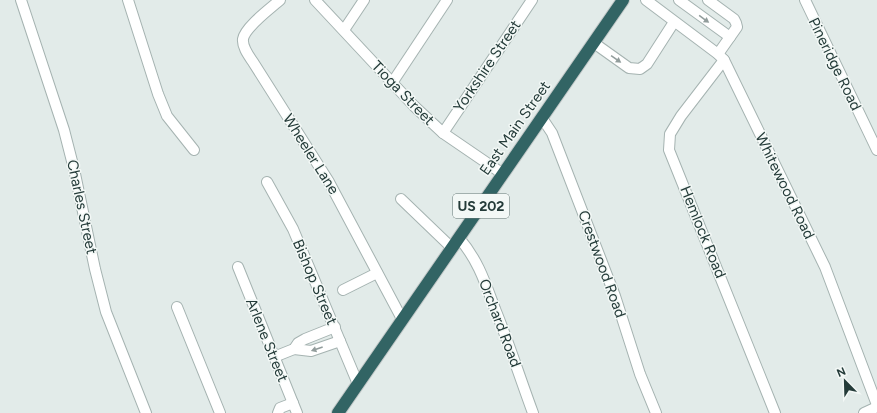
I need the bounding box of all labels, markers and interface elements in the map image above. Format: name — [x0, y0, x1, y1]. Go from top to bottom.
one-way arrow — [699, 14, 710, 23]
street label: Pineridge Road — [805, 15, 865, 113]
street label: Yorkshire Street — [450, 16, 525, 115]
one-way arrow — [611, 55, 621, 63]
street label: Tioga Street — [368, 57, 438, 129]
street label: East Main Street — [476, 77, 554, 179]
street label: Wheeler Lane — [279, 110, 343, 198]
street label: Whitewood Road — [752, 130, 818, 242]
street label: Charles Street — [63, 158, 101, 256]
street label: Hemlock Road — [676, 183, 730, 281]
road number: US 202 — [453, 194, 509, 218]
street label: Crestwood Road — [574, 208, 630, 320]
street label: Bishop Street — [289, 236, 341, 328]
street label: Orchard Road — [475, 276, 525, 370]
street label: Arlene Street — [242, 295, 292, 385]
one-way arrow — [311, 346, 323, 352]
north arrow — [825, 361, 865, 401]
text: N — [835, 365, 848, 380]

